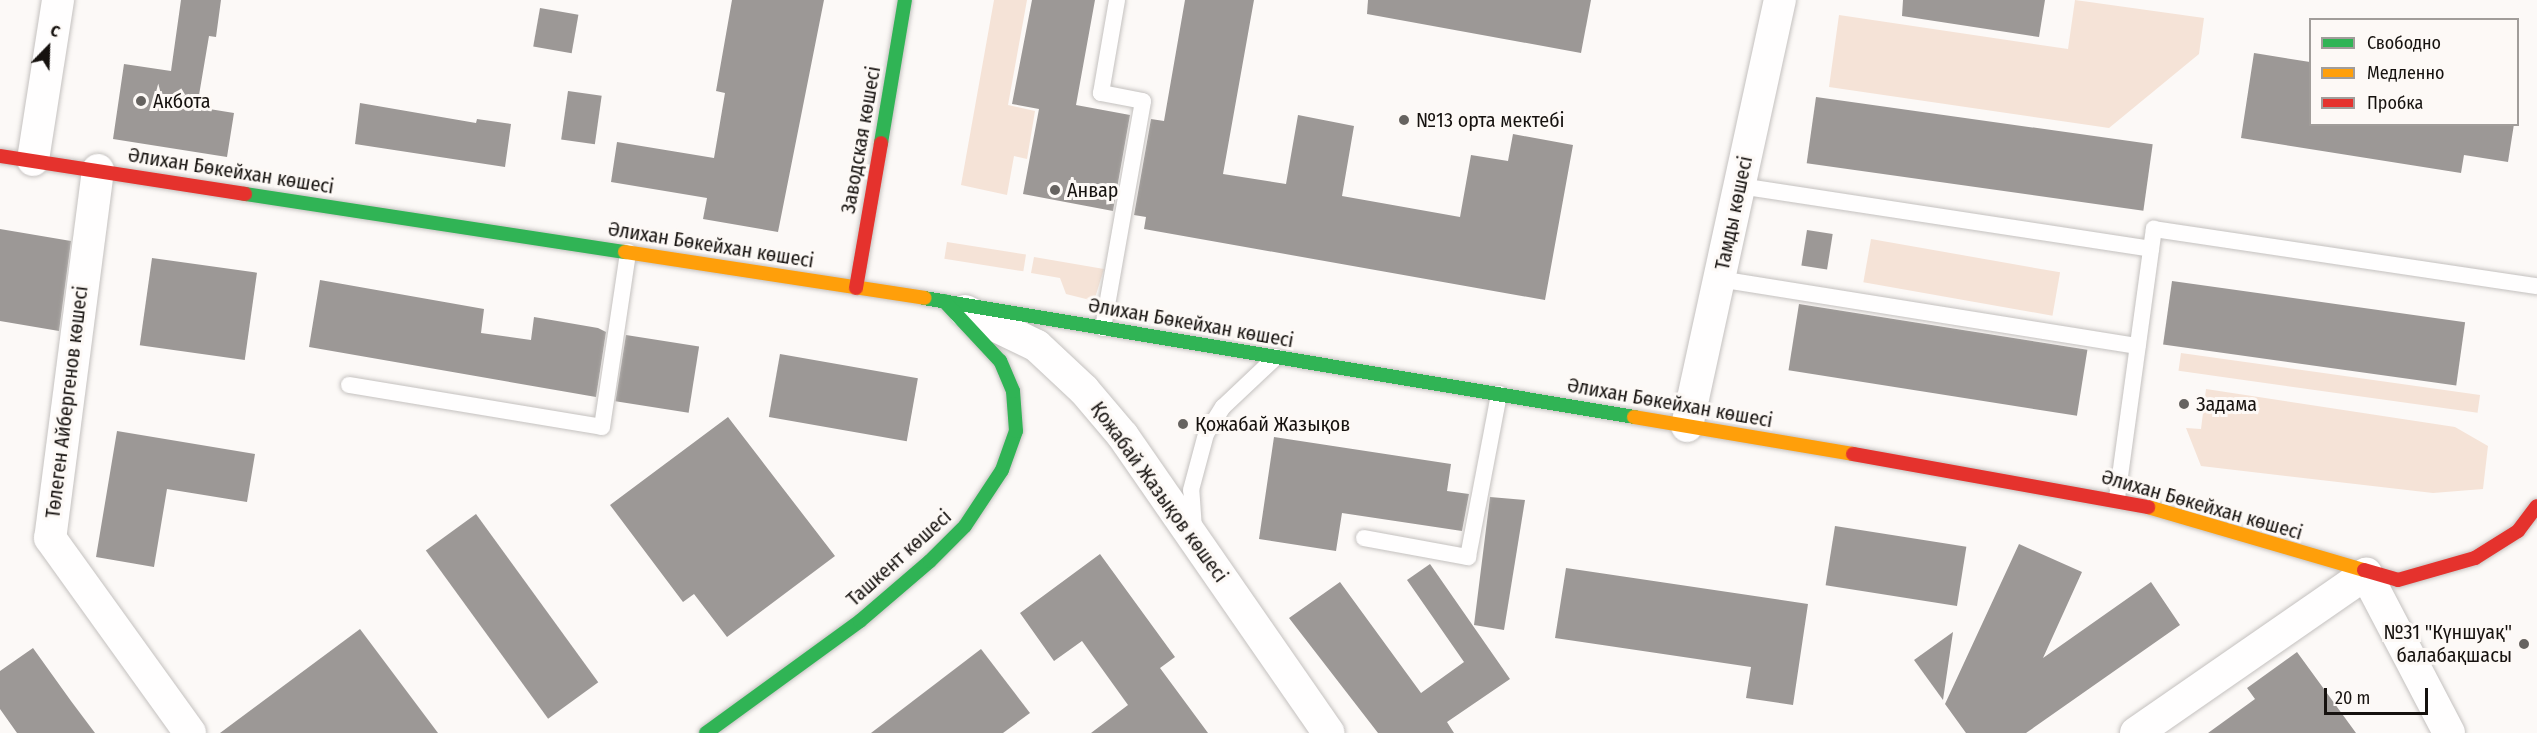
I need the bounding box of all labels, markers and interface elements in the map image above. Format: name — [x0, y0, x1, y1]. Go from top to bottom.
north arrow — [18, 18, 78, 78]
legend — [2309, 18, 2519, 126]
text: С — [48, 21, 63, 41]
text: Свободно — [2367, 32, 2441, 54]
text: Медленно — [2367, 62, 2445, 84]
street label: Заводская көшесі — [836, 64, 886, 216]
place label: Акбота — [153, 89, 210, 113]
text: Пробка — [2367, 92, 2423, 114]
marker: Акбота — [134, 94, 148, 108]
place label: №13 орта мектебі — [1416, 108, 1565, 132]
marker: №13 орта мектебі — [1397, 113, 1411, 127]
street label: Әлихан Бөкейхан көшесі — [126, 143, 336, 199]
street label: Тамды көшесі — [1710, 154, 1758, 272]
place label: Анвар — [1067, 178, 1118, 202]
marker: Анвар — [1048, 183, 1062, 197]
street label: Әлихан Бөкейхан көшесі — [606, 217, 816, 273]
street label: Төлеген Айбергенов көшесі — [41, 284, 93, 520]
street label: Әлихан Бөкейхан көшесі — [1086, 293, 1296, 353]
street label: Әлихан Бөкейхан көшесі — [1565, 373, 1775, 433]
place label: Задама — [2196, 392, 2257, 416]
street label: Қожабай Жазықов көшесі — [1085, 397, 1233, 587]
marker: Задама — [2177, 397, 2191, 411]
place label: Қожабай Жазықов — [1195, 412, 1350, 436]
marker: Қожабай Жазықов — [1176, 417, 1190, 431]
street label: Әлихан Бөкейхан көшесі — [2099, 465, 2305, 545]
street label: Ташкент көшесі — [842, 505, 956, 611]
place label: №31 "Күншуақ" балабақшасы — [2384, 620, 2512, 667]
marker: №31 "Күншуақ" балабақшасы — [2517, 637, 2531, 651]
scale bar — [2327, 676, 2430, 714]
text: 20 m — [2335, 687, 2370, 709]

